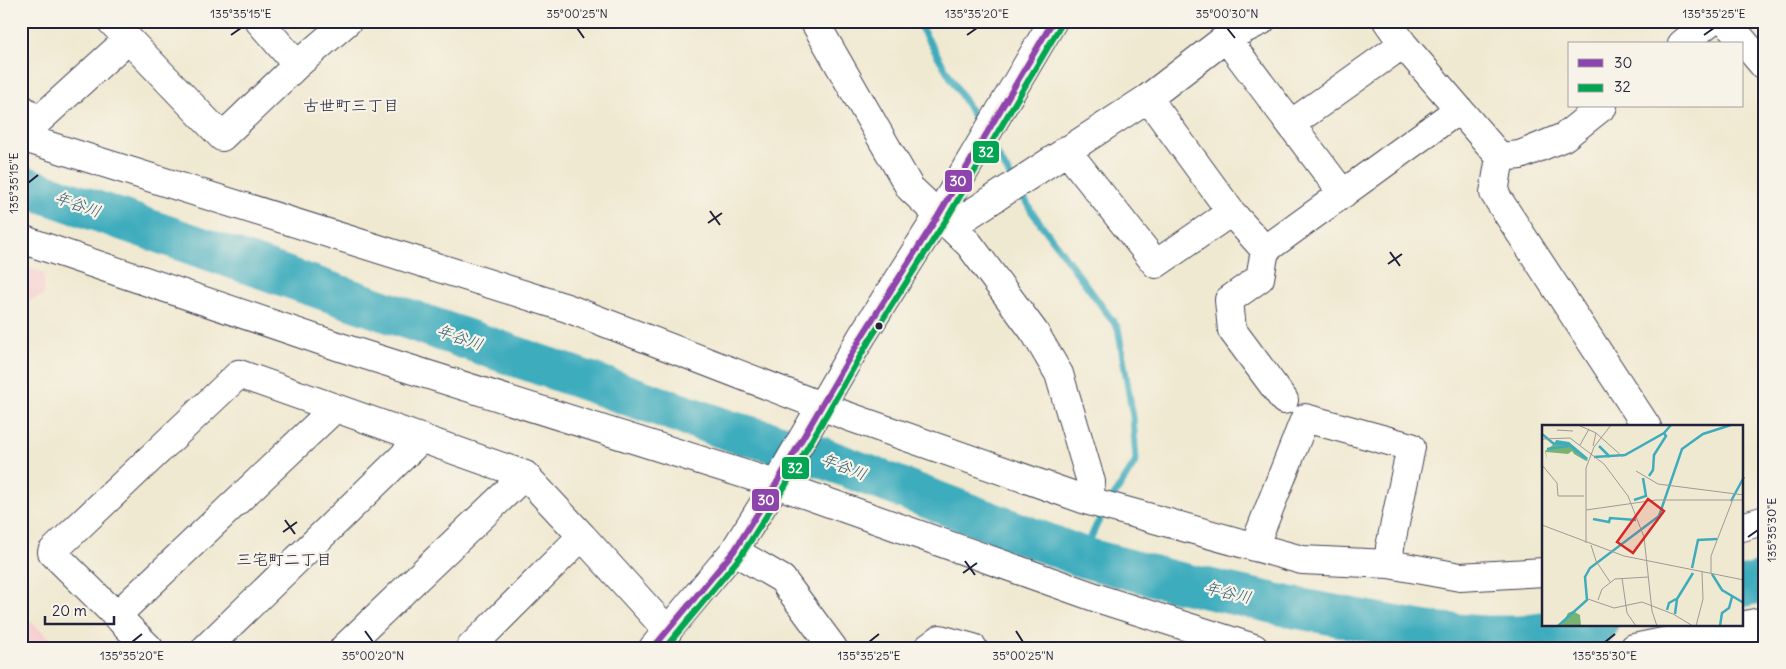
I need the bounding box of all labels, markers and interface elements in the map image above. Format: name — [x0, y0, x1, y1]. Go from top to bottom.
text: 135°35'15"E — [210, 6, 272, 21]
text: 35°00'25"N — [546, 6, 608, 21]
text: 135°35'20"E — [945, 6, 1009, 21]
text: 35°00'30"N — [1196, 6, 1258, 21]
text: 135°35'25"E — [1682, 6, 1746, 21]
legend — [1568, 42, 1744, 108]
text: 30 — [1614, 53, 1632, 72]
text: 32 — [1614, 77, 1631, 96]
district label: 古世町三丁目 — [303, 95, 399, 115]
line badge: 32 — [972, 140, 1000, 164]
text: 32 — [978, 143, 994, 161]
text: 135°35'15"E — [6, 152, 21, 214]
line badge: 30 — [944, 169, 973, 193]
text: 30 — [949, 172, 967, 190]
water label: 年谷川 — [52, 187, 104, 221]
water label: 年谷川 — [434, 320, 486, 354]
unlabelled marker — [874, 321, 884, 331]
inset map — [1542, 425, 1744, 626]
water label: 年谷川 — [818, 448, 870, 484]
line badge: 32 — [781, 456, 810, 480]
text: 32 — [787, 459, 803, 477]
line badge: 30 — [751, 488, 780, 512]
text: 30 — [757, 491, 775, 509]
text: 135°35'30"E — [1764, 498, 1779, 562]
district label: 三宅町二丁目 — [236, 549, 332, 569]
water label: 年谷川 — [1202, 577, 1254, 607]
scale bar — [45, 594, 114, 626]
text: 20 m — [52, 601, 87, 620]
text: 135°35'20"E — [100, 648, 164, 663]
text: 35°00'20"N — [342, 648, 404, 663]
text: 135°35'25"E — [837, 648, 901, 663]
text: 35°00'25"N — [992, 648, 1054, 663]
text: 135°35'30"E — [1573, 648, 1637, 663]

